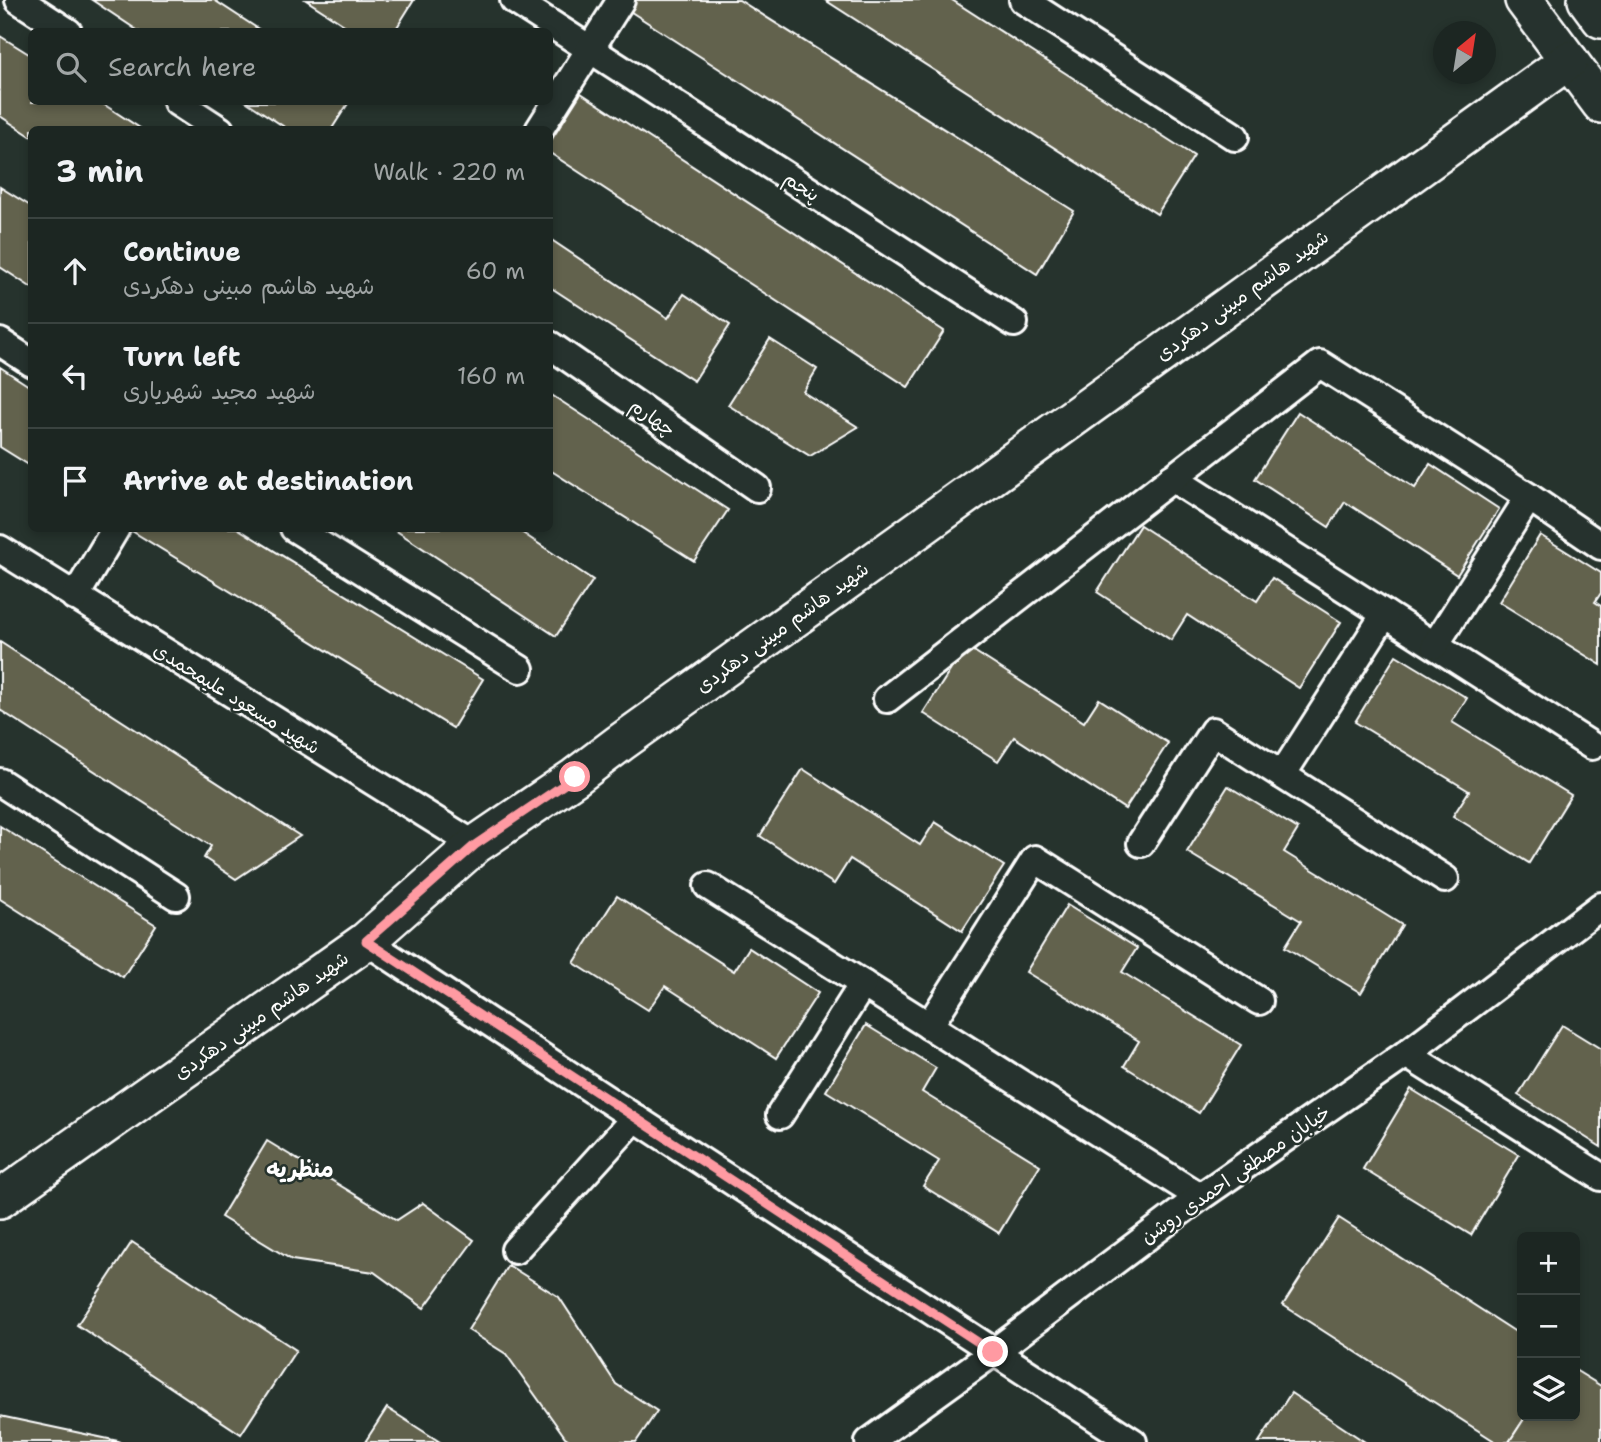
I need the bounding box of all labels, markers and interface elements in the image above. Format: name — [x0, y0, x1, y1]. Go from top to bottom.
north arrow — [1433, 21, 1496, 84]
search box — [28, 28, 553, 105]
icon: search — [52, 48, 90, 86]
text: Search here — [108, 49, 257, 84]
text: 3 min — [56, 151, 143, 192]
text: Walk · 220 m — [373, 157, 525, 187]
street label: پنجم — [778, 166, 825, 209]
street label: شهید هاشم مبینی دهکردی — [1151, 224, 1335, 368]
text: Continue — [123, 234, 241, 269]
icon: ahead — [56, 252, 94, 290]
text: 60 m — [466, 256, 525, 286]
text: شهید هاشم مبینی دهکردی — [123, 271, 375, 301]
text: Turn left — [123, 339, 240, 374]
icon: left — [56, 357, 94, 395]
text: 160 m — [457, 361, 525, 391]
text: شهید مجید شهریاری — [123, 376, 316, 406]
street label: چهارم — [624, 393, 680, 444]
icon: arrive — [56, 462, 94, 500]
text: Arrive at destination — [123, 463, 413, 498]
street label: شهید هاشم مبینی دهکردی — [691, 556, 875, 700]
street label: شهید مسعود علیمحمدی — [149, 637, 325, 760]
route start — [559, 761, 590, 792]
street label: شهید هاشم مبینی دهکردی — [169, 946, 355, 1087]
street label: خیابان مصطفی احمدی روشن — [1136, 1099, 1335, 1249]
district label: منظریه — [266, 1154, 334, 1184]
map controls — [1517, 1232, 1580, 1421]
button: + — [1517, 1232, 1580, 1295]
button: − — [1517, 1295, 1580, 1358]
route end — [977, 1336, 1008, 1367]
button: layers — [1517, 1358, 1580, 1421]

